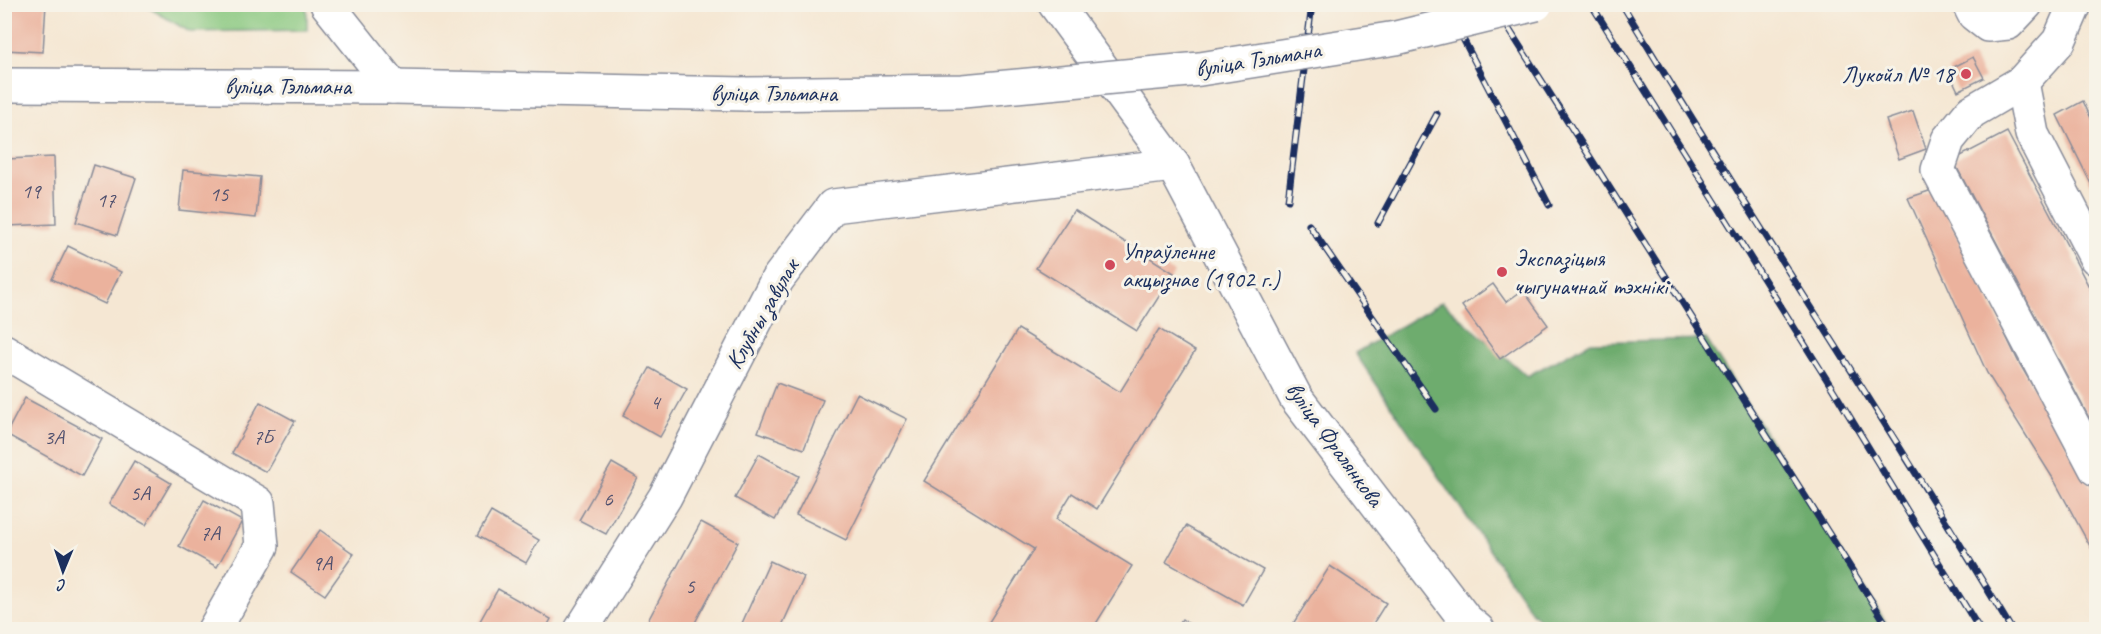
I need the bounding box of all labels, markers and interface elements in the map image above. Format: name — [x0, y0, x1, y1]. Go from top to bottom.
street label: вуліца Тэльмана — [1193, 34, 1324, 84]
place label: Лукойл № 18 — [1842, 59, 1956, 89]
marker: Лукойл № 18 — [1959, 67, 1973, 81]
street label: вуліца Тэльмана — [225, 71, 353, 101]
street label: вуліца Тэльмана — [711, 78, 839, 108]
house number: 19 — [22, 178, 42, 204]
house number: 15 — [210, 181, 230, 207]
house number: 17 — [97, 187, 117, 213]
place label: Упраўленне акцызнае (1902 г.) — [1122, 236, 1281, 295]
place label: Экспазіцыя чыгуначнай тэхнікі — [1514, 243, 1670, 301]
street label: Клубны завулак — [718, 252, 807, 375]
marker: Упраўленне акцызнае (1902 г.) — [1103, 258, 1117, 272]
marker: Экспазіцыя чыгуначнай тэхнікі — [1495, 265, 1509, 279]
street label: вуліца Фралянкова — [1280, 376, 1391, 514]
house number: 4 — [650, 389, 662, 415]
house number: 3А — [44, 424, 65, 450]
house number: 7Б — [253, 424, 276, 450]
house number: 5А — [130, 480, 151, 506]
house number: 6 — [603, 486, 613, 512]
house number: 7А — [200, 520, 221, 546]
north arrow — [33, 541, 93, 601]
house number: 9А — [312, 550, 333, 576]
house number: 5 — [685, 573, 696, 599]
text: С — [56, 575, 67, 595]

